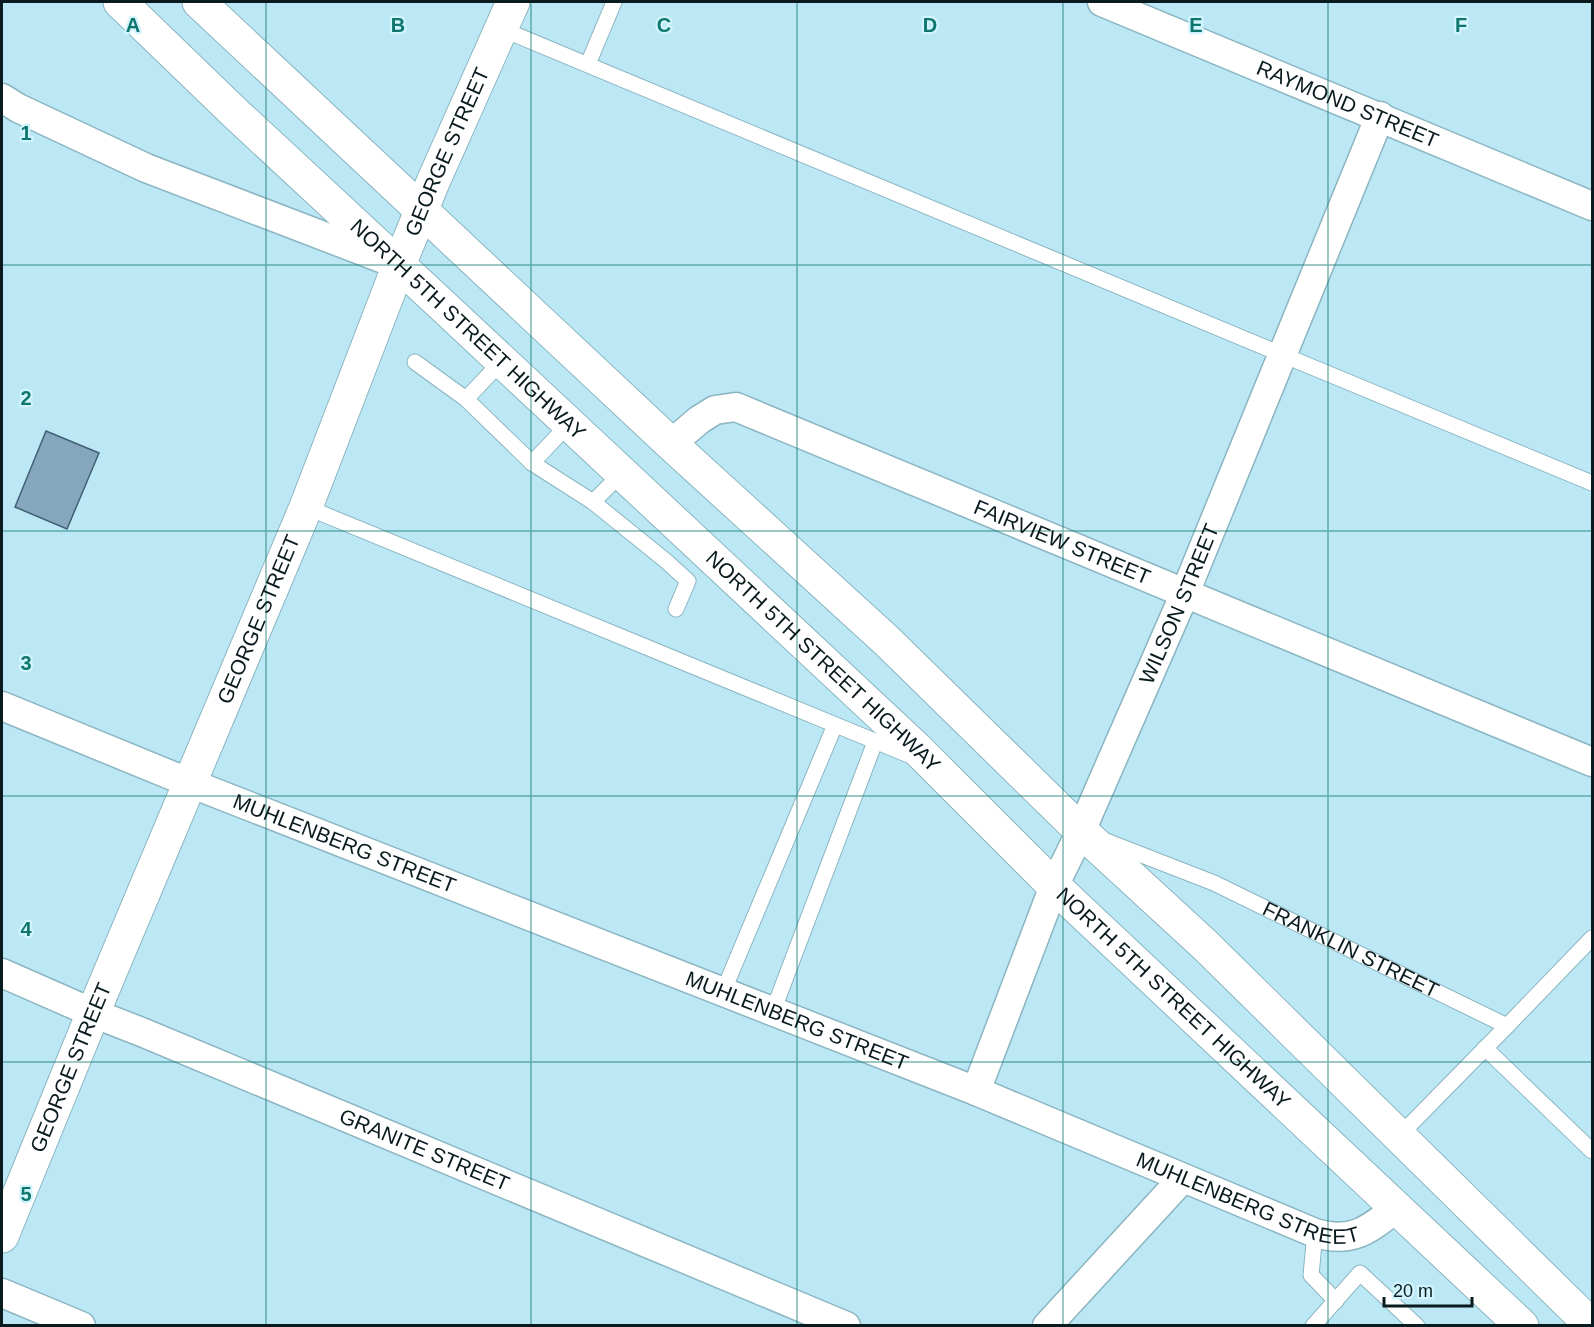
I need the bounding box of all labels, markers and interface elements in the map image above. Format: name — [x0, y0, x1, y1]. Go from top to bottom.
text: A — [126, 14, 140, 36]
text: B — [391, 14, 405, 36]
text: C — [657, 14, 671, 36]
text: D — [923, 14, 937, 36]
text: E — [1189, 14, 1203, 36]
text: F — [1455, 14, 1467, 36]
street label: RAYMOND STREET — [1254, 56, 1442, 152]
street label: GEORGE STREET — [400, 64, 493, 239]
text: 1 — [20, 122, 32, 144]
street label: NORTH 5TH STREET HIGHWAY — [346, 214, 590, 444]
text: 2 — [20, 387, 32, 409]
street label: FAIRVIEW STREET — [971, 495, 1154, 589]
street label: WILSON STREET — [1135, 520, 1223, 687]
street label: GEORGE STREET — [213, 531, 304, 707]
street label: NORTH 5TH STREET HIGHWAY — [702, 546, 945, 776]
text: 3 — [20, 652, 32, 674]
street label: MUHLENBERG STREET — [230, 789, 459, 897]
street label: NORTH 5TH STREET HIGHWAY — [1052, 883, 1295, 1113]
street label: FRANKLIN STREET — [1259, 897, 1443, 1002]
text: 4 — [20, 918, 32, 940]
street label: MUHLENBERG STREET — [683, 966, 912, 1074]
street label: GEORGE STREET — [25, 979, 115, 1155]
street label: GRANITE STREET — [336, 1104, 513, 1195]
street label: MUHLENBERG STREET — [1133, 1148, 1362, 1248]
text: 5 — [20, 1183, 32, 1205]
scale bar — [1384, 1270, 1472, 1308]
text: 20 m — [1393, 1281, 1433, 1301]

